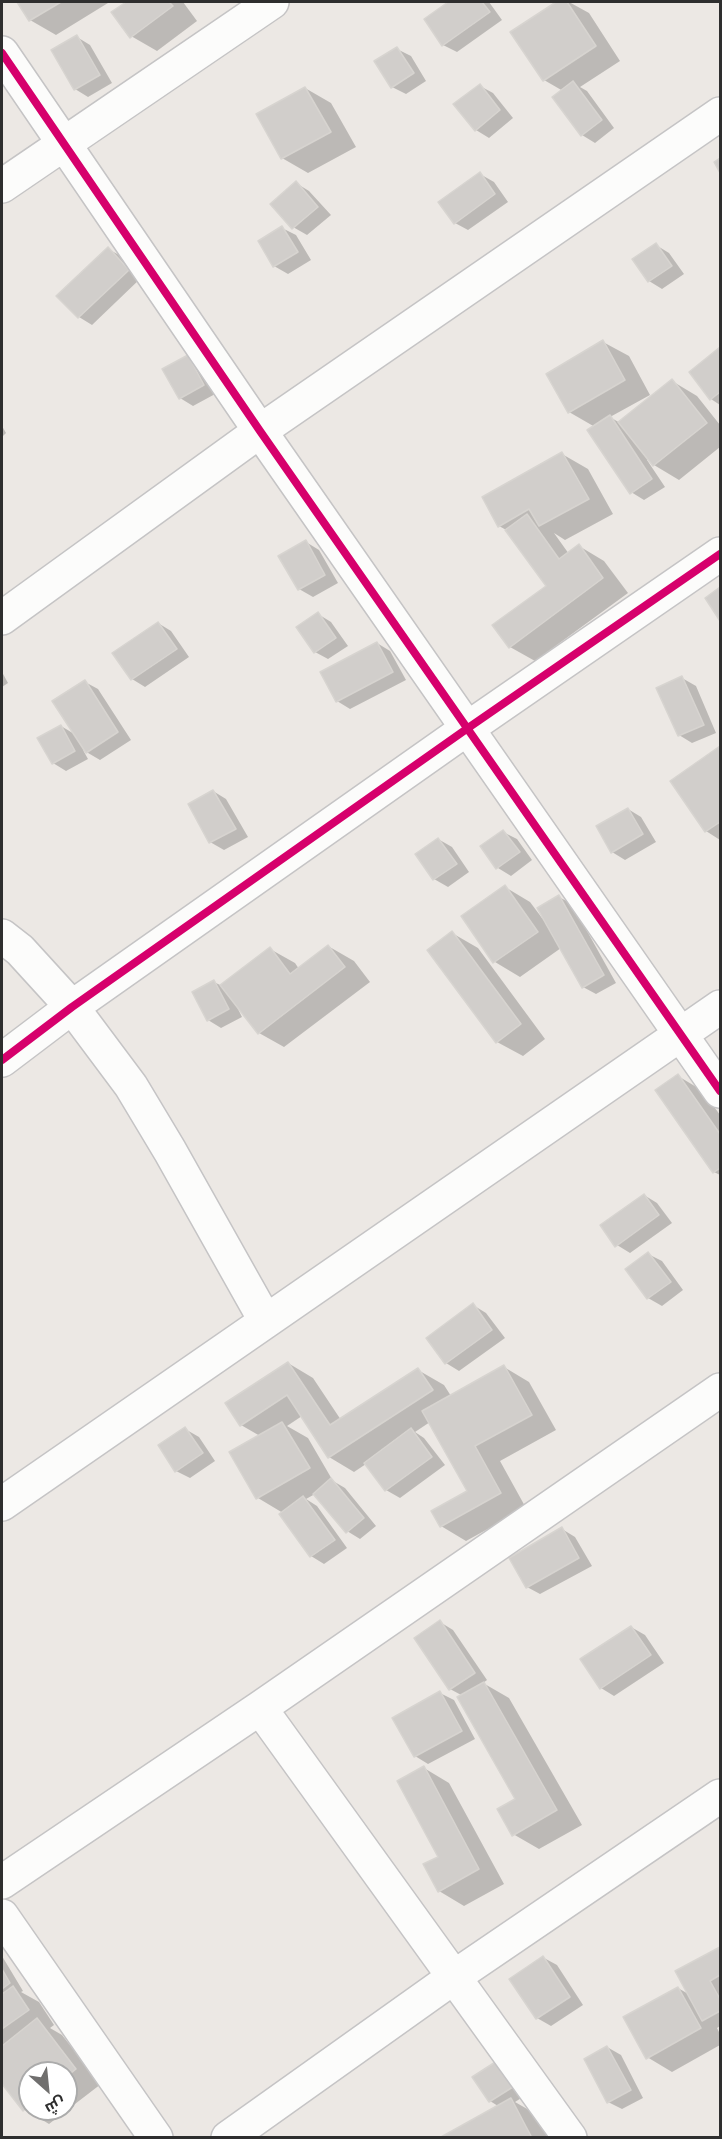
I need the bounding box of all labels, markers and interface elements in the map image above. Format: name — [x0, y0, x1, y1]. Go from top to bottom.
north arrow — [18, 2061, 78, 2121]
text: ش — [42, 2093, 69, 2119]

